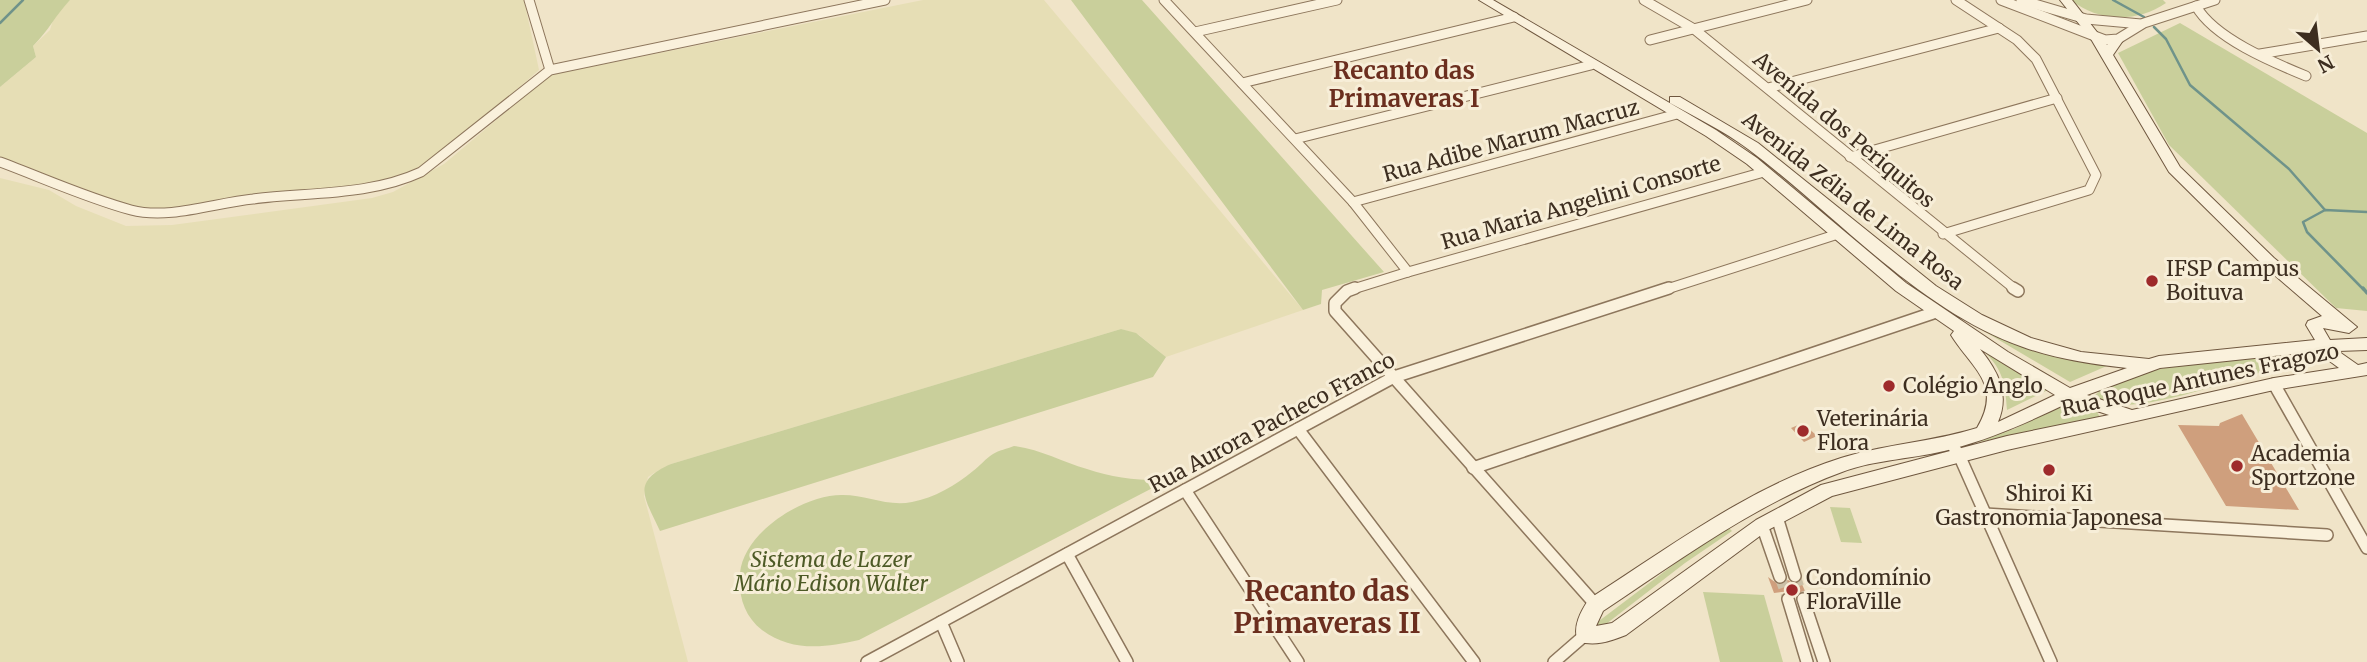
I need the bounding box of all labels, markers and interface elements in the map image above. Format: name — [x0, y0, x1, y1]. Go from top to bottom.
north arrow — [2283, 14, 2353, 84]
street label: Avenida dos Periquitos — [1747, 45, 1941, 213]
text: N — [2314, 50, 2338, 78]
district label: Recanto das Primaveras I — [1328, 55, 1480, 114]
street label: Rua Adibe Marum Macruz — [1380, 93, 1642, 188]
street label: Avenida Zélia de Lima Rosa — [1736, 105, 1970, 296]
street label: Rua Maria Angelini Consorte — [1438, 150, 1724, 255]
place label: IFSP Campus Boituva — [2166, 255, 2299, 306]
marker: IFSP Campus Boituva — [2144, 273, 2160, 289]
street label: Rua Roque Antunes Fragozo — [2059, 337, 2341, 422]
street label: Rua Aurora Pacheco Franco — [1144, 346, 1399, 499]
place label: Colégio Anglo — [1903, 372, 2043, 399]
marker: Colégio Anglo — [1881, 378, 1897, 394]
place label: Veterinária Flora — [1816, 405, 1929, 456]
marker: Veterinária Flora — [1795, 423, 1811, 439]
place label: Academia Sportzone — [2250, 440, 2355, 491]
marker: Academia Sportzone — [2229, 458, 2245, 474]
marker: Shiroi Ki Gastronomia Japonesa — [2041, 462, 2057, 478]
place label: Shiroi Ki Gastronomia Japonesa — [1935, 480, 2163, 531]
park label: Sistema de Lazer Mário Edison Walter — [733, 546, 929, 597]
place label: Condomínio FloraVille — [1806, 564, 1931, 615]
district label: Recanto das Primaveras II — [1233, 573, 1421, 641]
marker: Condomínio FloraVille — [1784, 582, 1800, 598]

